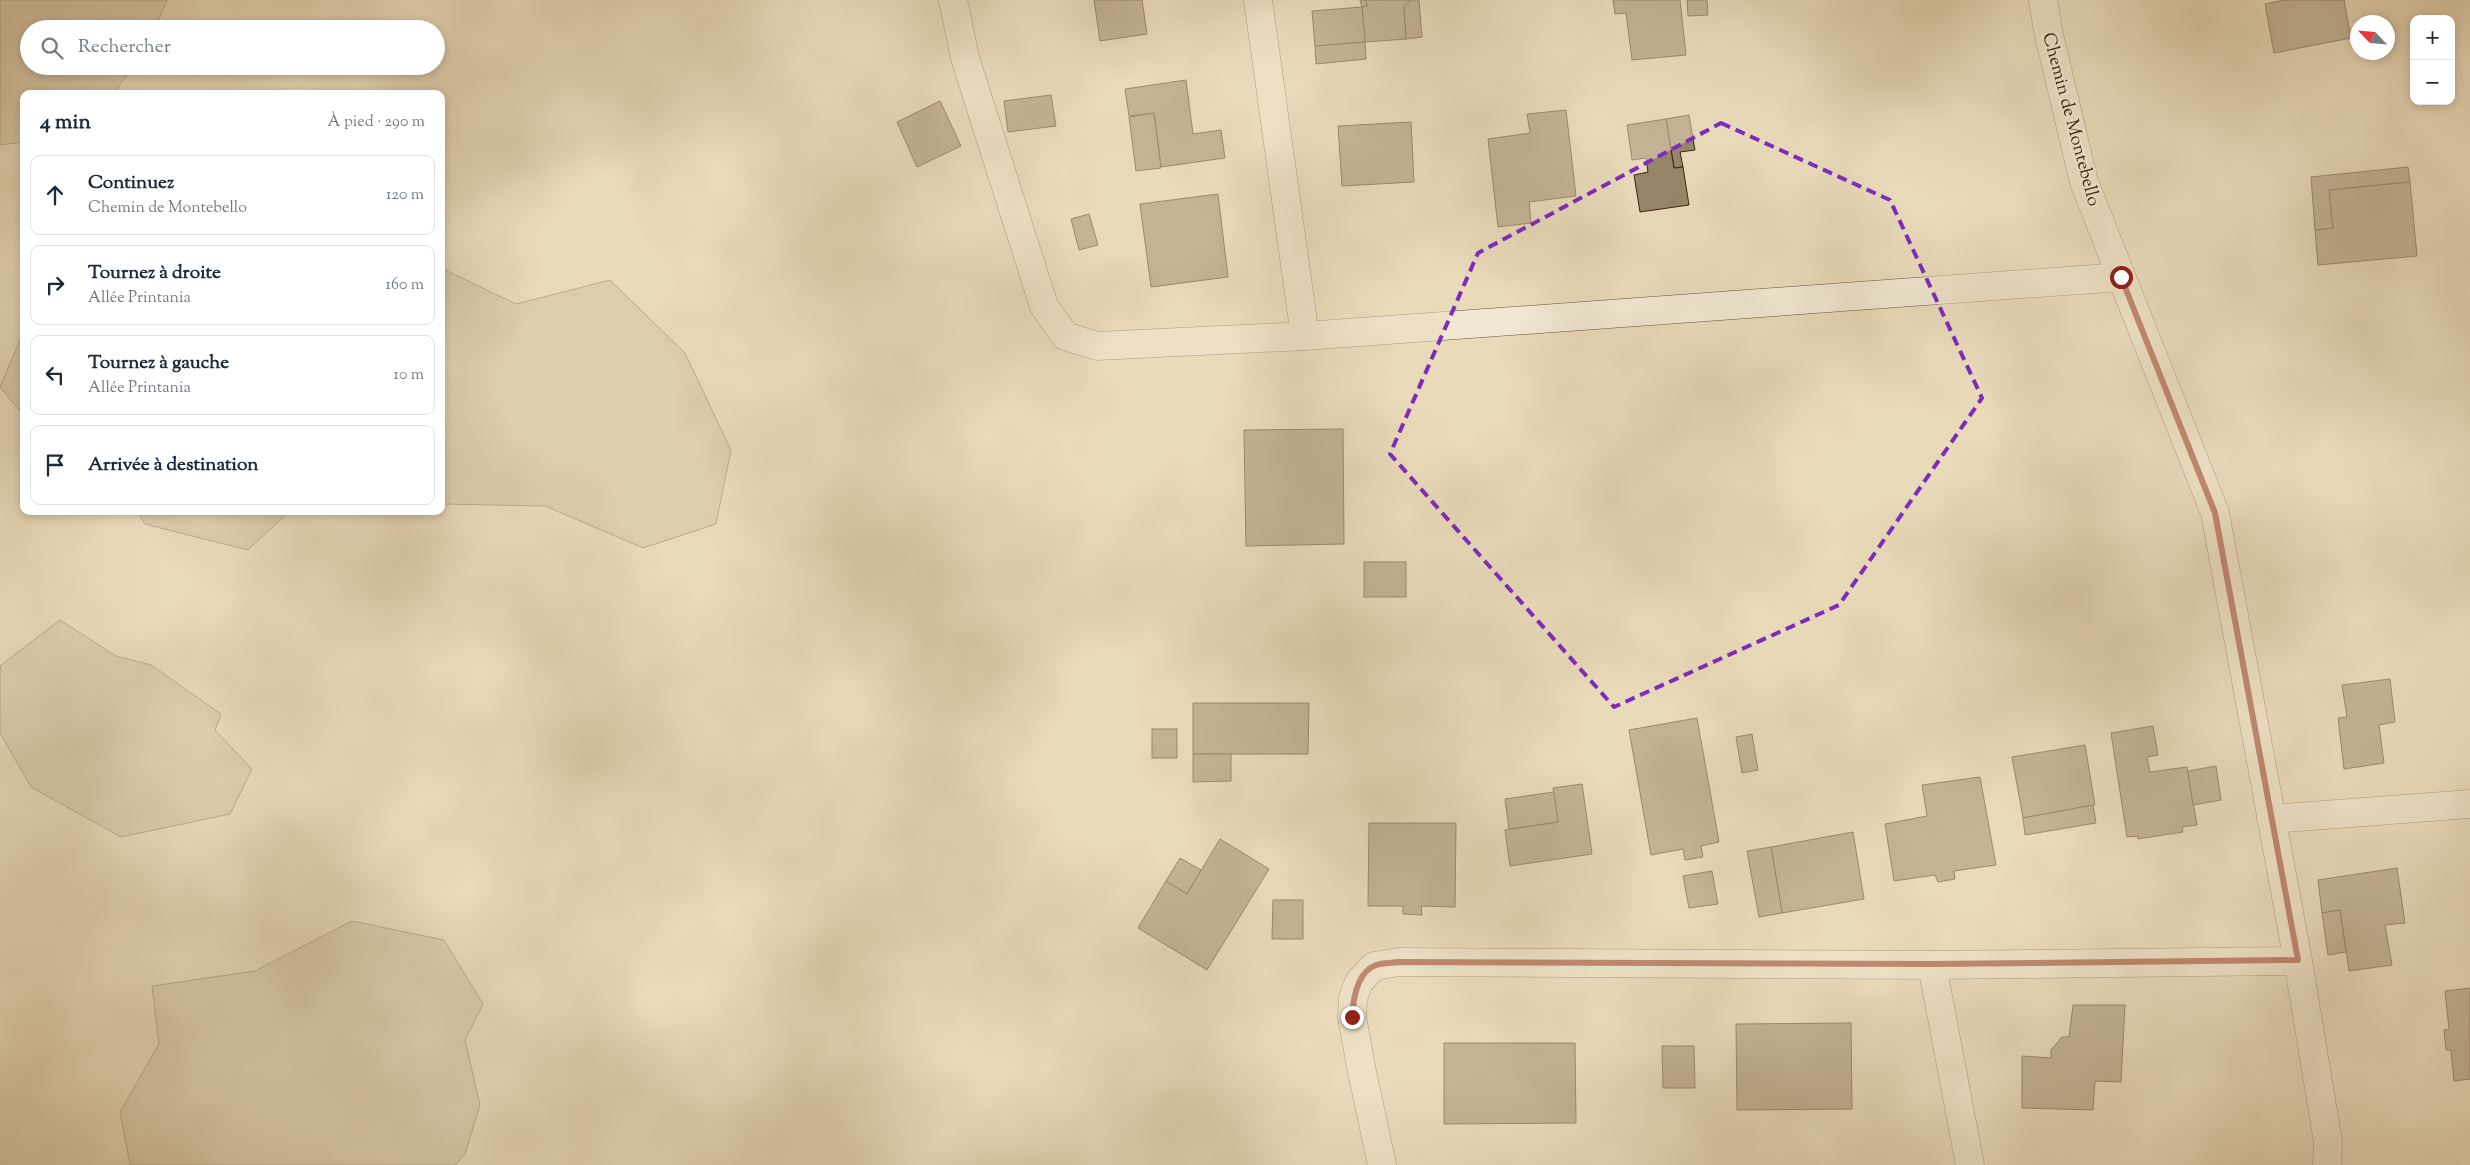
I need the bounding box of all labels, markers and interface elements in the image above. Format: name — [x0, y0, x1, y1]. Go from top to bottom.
north arrow — [2350, 15, 2395, 60]
map controls — [2410, 15, 2455, 105]
button: + — [2410, 15, 2455, 60]
search box — [20, 20, 445, 75]
street label: Chemin de Montebello — [2034, 30, 2106, 209]
icon: search — [38, 34, 66, 62]
text: Rechercher — [78, 34, 171, 61]
button: − — [2410, 60, 2455, 105]
text: 4 min — [40, 108, 91, 138]
text: À pied · 290 m — [328, 111, 425, 134]
text: Continuez — [88, 170, 174, 197]
icon: ahead — [41, 181, 69, 209]
text: 120 m — [386, 184, 424, 207]
text: Chemin de Montebello — [88, 197, 247, 220]
text: Tournez à droite — [88, 260, 221, 287]
route start — [2110, 266, 2133, 289]
icon: right — [41, 271, 69, 299]
text: 160 m — [386, 274, 424, 297]
text: Allée Printania — [88, 287, 191, 310]
text: Tournez à gauche — [88, 350, 229, 377]
icon: left — [41, 361, 69, 389]
text: 10 m — [394, 364, 424, 387]
text: Allée Printania — [88, 377, 191, 400]
icon: arrive — [41, 451, 69, 479]
text: Arrivée à destination — [88, 452, 259, 479]
route end — [1341, 1006, 1364, 1029]

